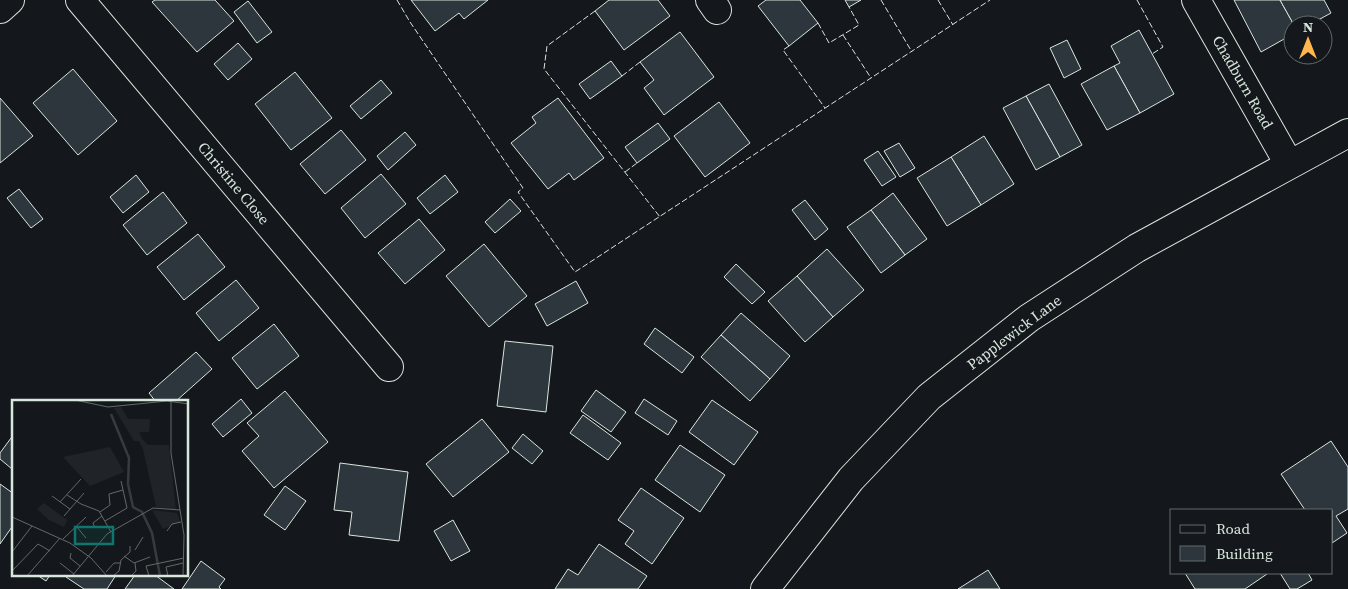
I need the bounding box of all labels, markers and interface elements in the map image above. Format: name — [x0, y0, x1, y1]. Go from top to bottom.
north arrow — [1283, 15, 1333, 65]
text: N — [1303, 17, 1313, 37]
street label: Chadburn Road — [1208, 31, 1279, 133]
street label: Christine Close — [193, 137, 275, 229]
street label: Papplewick Lane — [962, 289, 1066, 374]
inset map — [12, 400, 189, 576]
legend — [1170, 509, 1333, 574]
text: Road — [1216, 518, 1250, 539]
text: Building — [1216, 543, 1273, 564]

